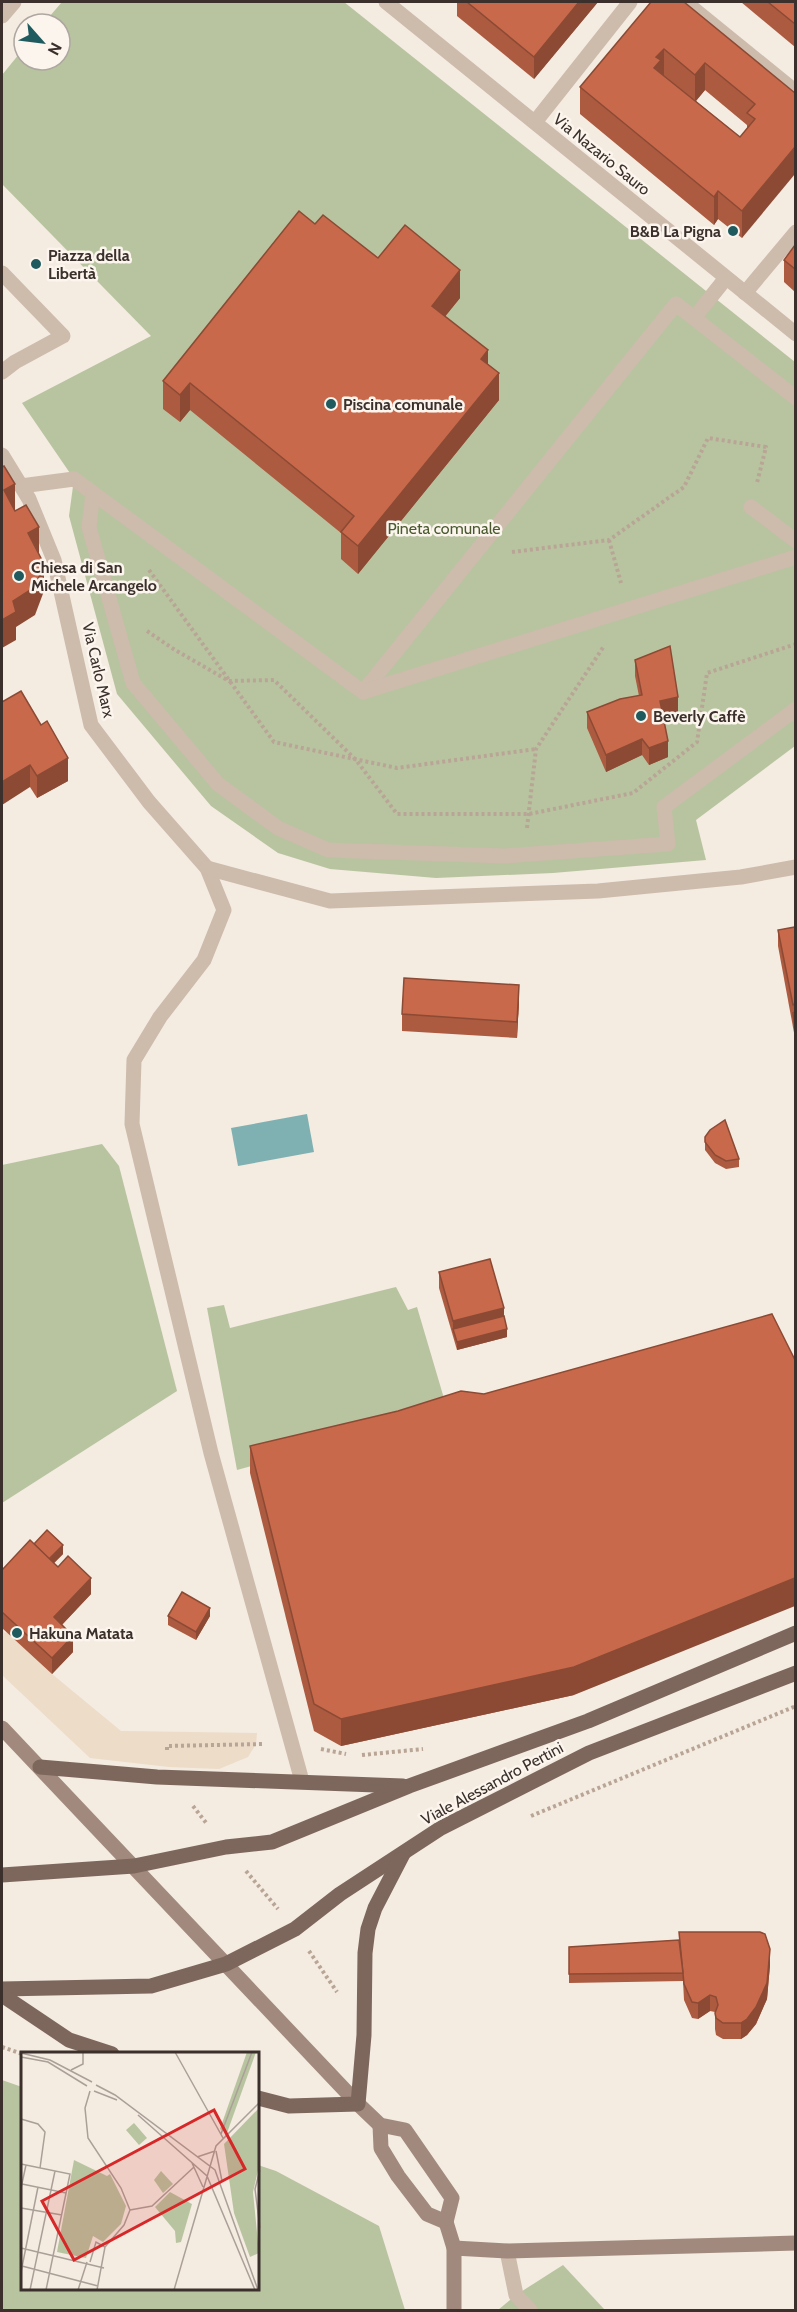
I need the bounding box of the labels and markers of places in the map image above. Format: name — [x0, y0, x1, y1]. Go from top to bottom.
place label: B&B La Pigna — [630, 222, 721, 241]
marker: B&B La Pigna — [726, 224, 740, 238]
place label: Piazza della Libertà — [48, 246, 130, 283]
marker: Piazza della Libertà — [29, 257, 43, 271]
place label: Piscina comunale — [343, 395, 463, 414]
marker: Piscina comunale — [324, 397, 338, 411]
place label: Chiesa di San Michele Arcangelo — [31, 558, 157, 595]
marker: Chiesa di San Michele Arcangelo — [12, 569, 26, 583]
place label: Beverly Caffè — [653, 707, 745, 726]
marker: Beverly Caffè — [634, 709, 648, 723]
place label: Hakuna Matata — [29, 1624, 133, 1643]
marker: Hakuna Matata — [10, 1626, 24, 1640]

